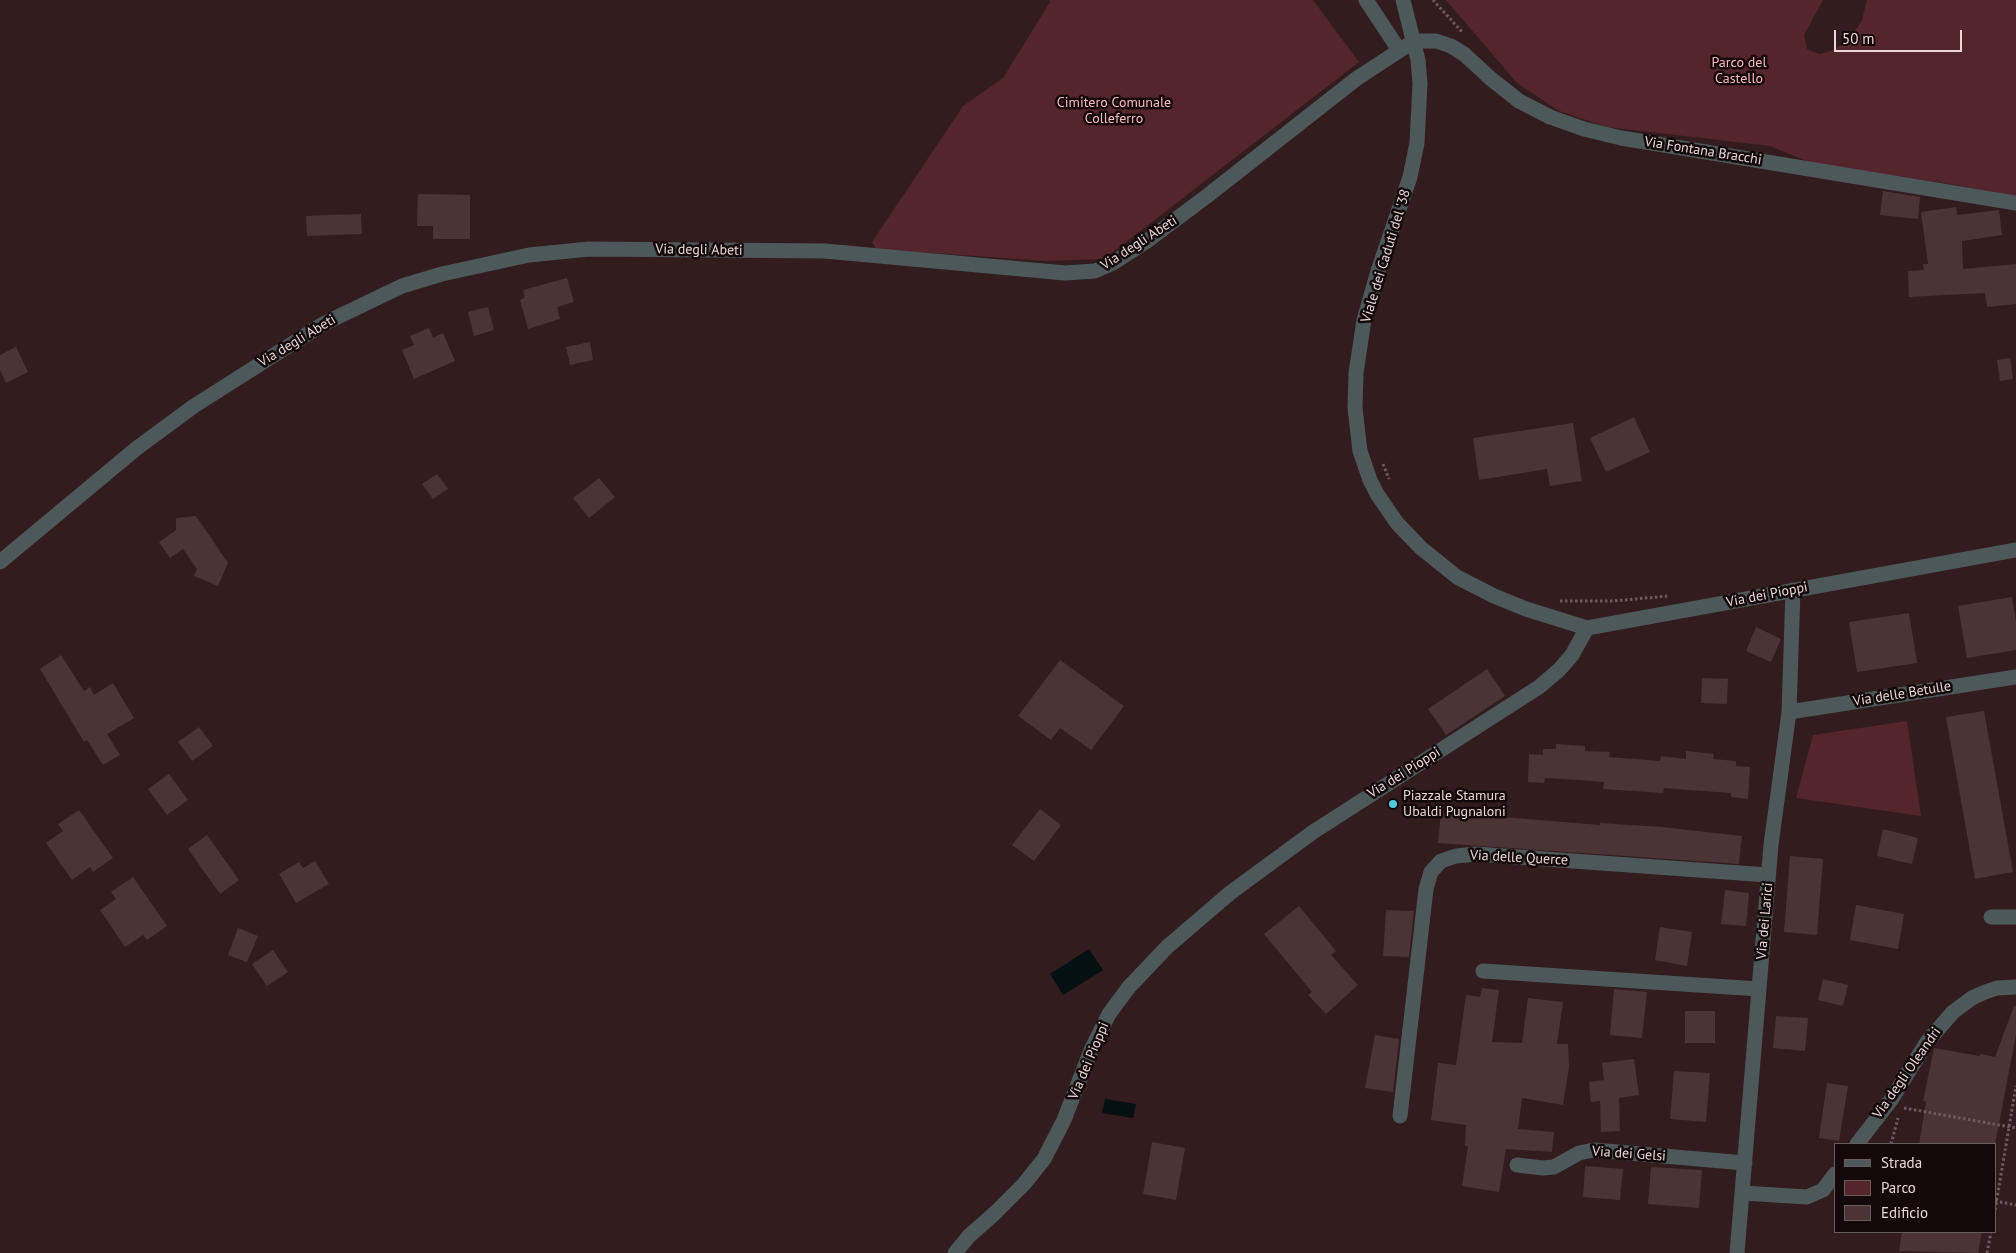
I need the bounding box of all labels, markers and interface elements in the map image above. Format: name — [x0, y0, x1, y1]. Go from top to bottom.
scale bar — [1836, 20, 1964, 52]
text: 50 m — [1842, 29, 1875, 48]
park label: Parco del Castello — [1711, 55, 1767, 88]
park label: Cimitero Comunale Colleferro — [1057, 95, 1171, 128]
street label: Via Fontana Bracchi — [1643, 133, 1763, 169]
street label: Viale dei Caduti del '38 — [1358, 187, 1414, 325]
street label: Via degli Abeti — [1098, 212, 1180, 274]
street label: Via degli Abeti — [655, 241, 743, 259]
street label: Via degli Abeti — [255, 311, 339, 371]
street label: Via dei Pioppi — [1725, 579, 1809, 611]
street label: Via delle Betulle — [1852, 678, 1952, 710]
street label: Via dei Pioppi — [1365, 744, 1443, 802]
place label: Piazzale Stamura Ubaldi Pugnaloni — [1403, 788, 1506, 820]
marker: Piazzale Stamura Ubaldi Pugnaloni — [1387, 798, 1399, 810]
street label: Via delle Querce — [1470, 847, 1568, 869]
street label: Via dei Larici — [1753, 882, 1777, 960]
street label: Via dei Pioppi — [1065, 1020, 1113, 1102]
street label: Via degli Oleandri — [1869, 1024, 1945, 1122]
street label: Via dei Gelsi — [1592, 1143, 1666, 1165]
legend — [1834, 1143, 1996, 1233]
text: Strada — [1881, 1153, 1922, 1172]
text: Parco — [1881, 1178, 1916, 1197]
text: Edificio — [1881, 1203, 1928, 1222]

